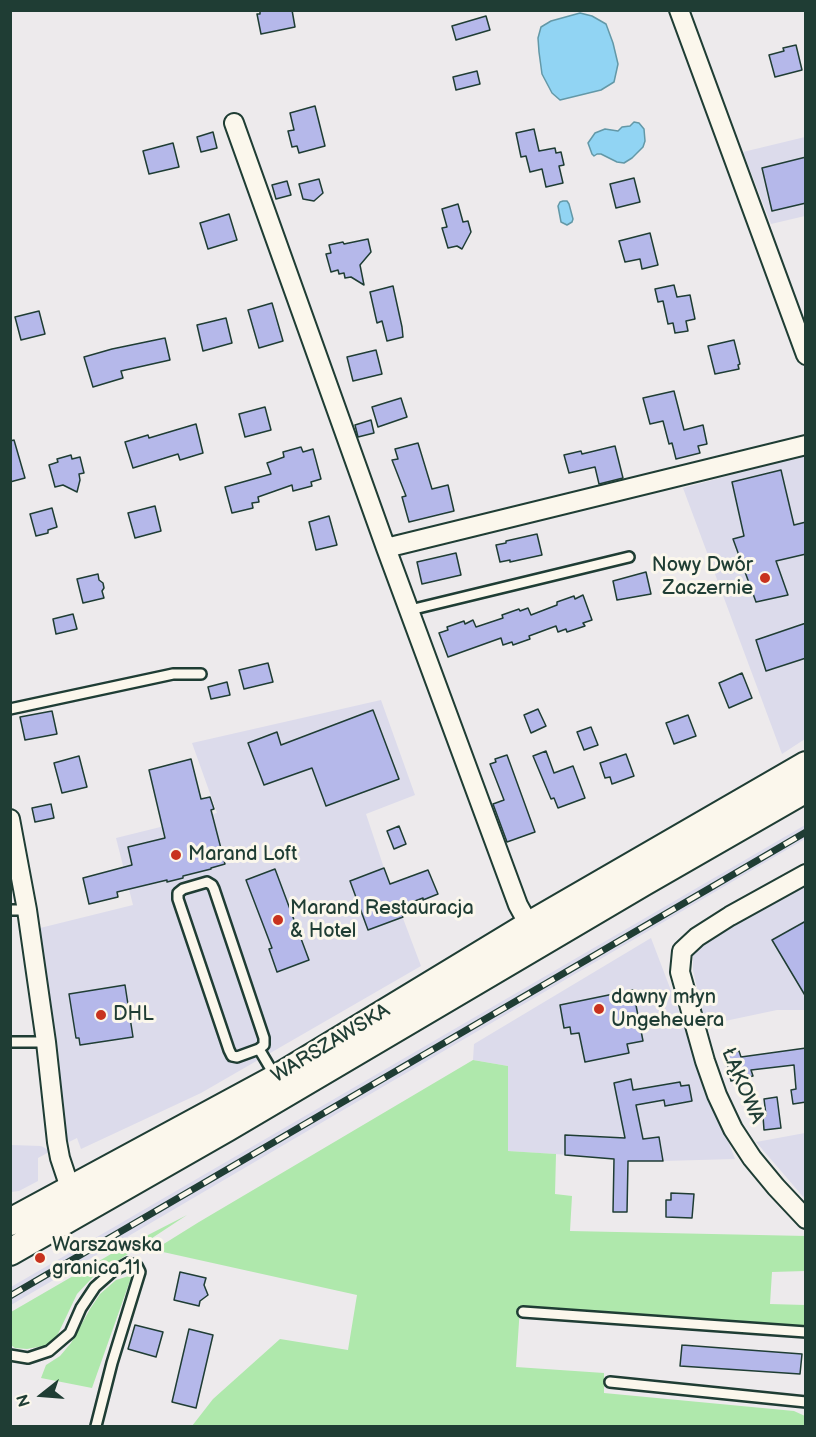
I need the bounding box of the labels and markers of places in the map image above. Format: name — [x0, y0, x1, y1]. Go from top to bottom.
place label: Nowy Dwór Zaczernie — [652, 554, 753, 601]
marker: Nowy Dwór Zaczernie — [758, 571, 772, 585]
place label: Marand Loft — [188, 843, 297, 867]
marker: Marand Loft — [169, 848, 183, 862]
place label: Marand Restauracja & Hotel — [290, 897, 474, 944]
marker: Marand Restauracja & Hotel — [271, 913, 285, 927]
place label: dawny młyn Ungeheuera — [611, 986, 724, 1033]
marker: dawny młyn Ungeheuera — [592, 1002, 606, 1016]
place label: DHL — [113, 1003, 154, 1027]
marker: DHL — [94, 1008, 108, 1022]
place label: Warszawska granica 11 — [52, 1234, 162, 1281]
marker: Warszawska granica 11 — [33, 1251, 47, 1265]

